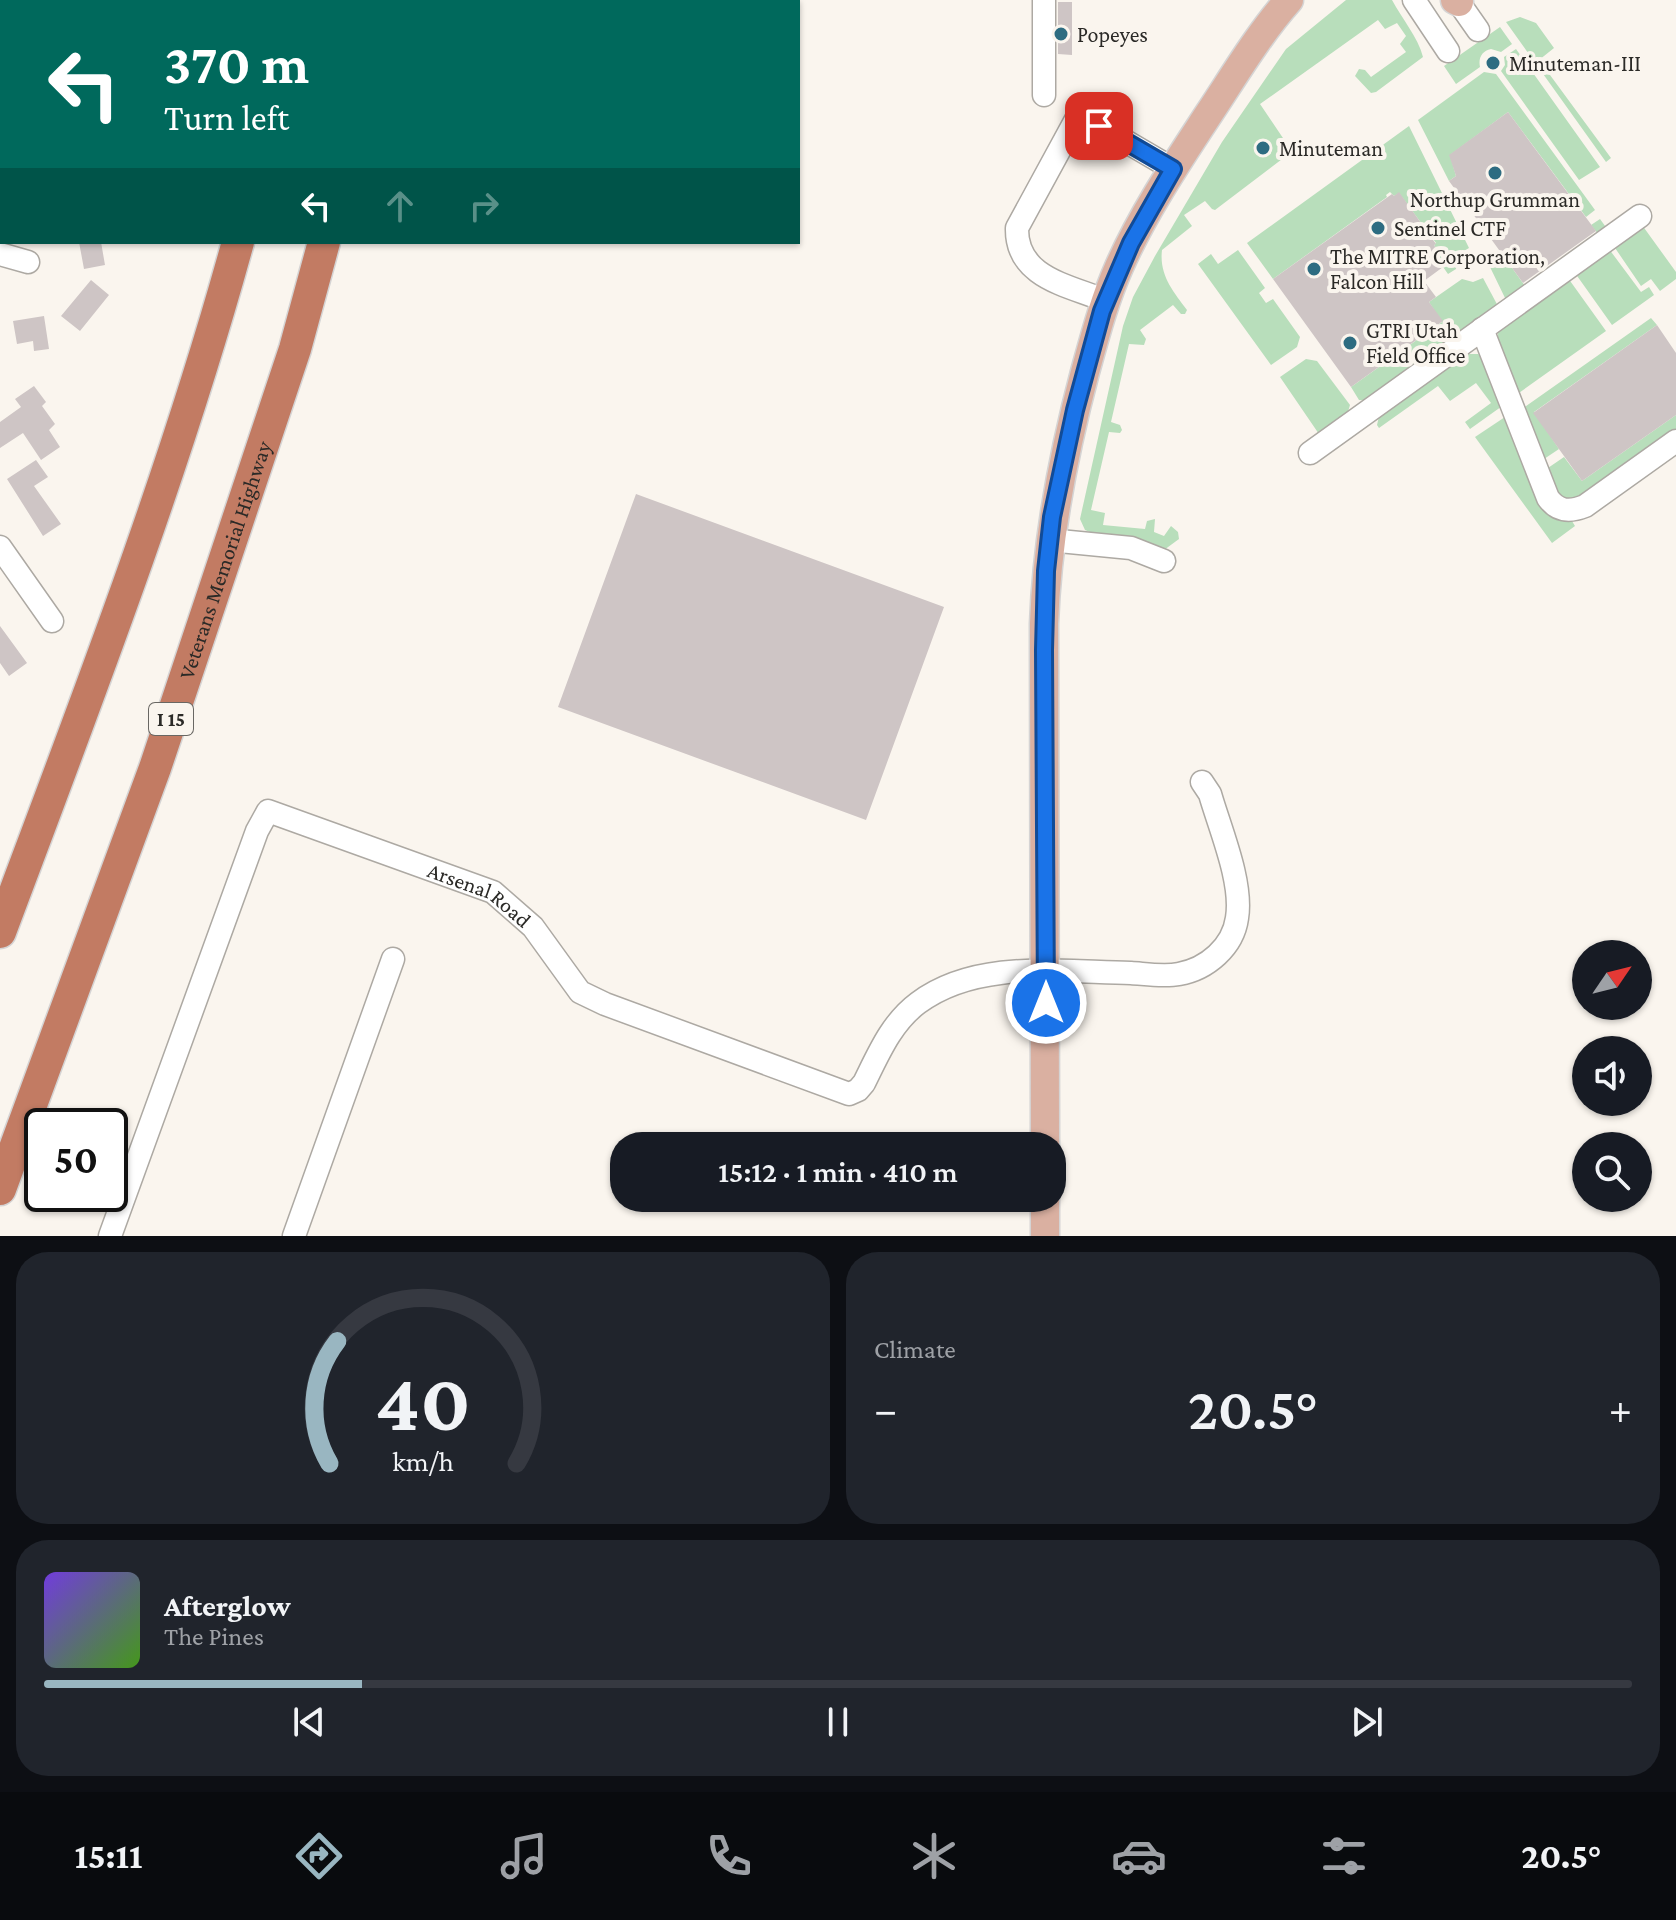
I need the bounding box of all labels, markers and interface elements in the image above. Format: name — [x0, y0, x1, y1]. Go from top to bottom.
place label: Popeyes — [1077, 22, 1148, 47]
marker: Popeyes — [1052, 25, 1070, 43]
icon: left — [32, 32, 136, 136]
text: 370 m — [164, 33, 309, 95]
place label: Minuteman-III — [1509, 51, 1641, 76]
marker: Minuteman-III — [1484, 54, 1502, 72]
pin — [1065, 92, 1133, 160]
text: Turn left — [164, 98, 289, 138]
icon: arrive — [1077, 104, 1121, 148]
place label: Minuteman — [1279, 136, 1383, 161]
marker: Minuteman — [1254, 139, 1272, 157]
marker: Northup Grumman — [1486, 164, 1504, 182]
icon: left — [294, 184, 338, 228]
icon: ahead — [378, 184, 422, 228]
icon: right — [462, 184, 506, 228]
place label: Northup Grumman — [1410, 187, 1580, 212]
place label: Sentinel CTF — [1394, 216, 1506, 241]
marker: Sentinel CTF — [1369, 219, 1387, 237]
place label: The MITRE Corporation, Falcon Hill — [1330, 244, 1545, 294]
marker: The MITRE Corporation, Falcon Hill — [1305, 260, 1323, 278]
place label: GTRI Utah Field Office — [1366, 318, 1465, 368]
marker: GTRI Utah Field Office — [1341, 334, 1359, 352]
street label: Veterans Memorial Highway — [174, 437, 277, 682]
road number: I 15 — [149, 703, 193, 735]
street label: Arsenal Road — [424, 858, 536, 933]
north arrow — [1572, 940, 1652, 1020]
map controls — [1572, 940, 1652, 1212]
position arrow — [1004, 961, 1088, 1045]
button: sound — [1572, 1036, 1652, 1116]
speed limit sign: 50 — [24, 1108, 128, 1212]
button: search — [1572, 1132, 1652, 1212]
text: 15:12 · 1 min · 410 m — [718, 1155, 958, 1188]
text: Climate — [874, 1335, 956, 1364]
text: 40 — [375, 1355, 471, 1448]
text: 20.5° — [1188, 1375, 1318, 1442]
text: − — [874, 1385, 897, 1433]
text: + — [1609, 1385, 1632, 1433]
text: km/h — [392, 1445, 454, 1477]
text: Afterglow — [164, 1589, 291, 1622]
text: The Pines — [164, 1622, 264, 1651]
icon: previous — [287, 1700, 331, 1744]
icon: pause — [816, 1700, 860, 1744]
icon: next — [1345, 1700, 1389, 1744]
icon: directions — [291, 1828, 347, 1884]
icon: music — [496, 1828, 552, 1884]
icon: phone — [701, 1828, 757, 1884]
icon: climate — [906, 1828, 962, 1884]
icon: car — [1111, 1828, 1167, 1884]
icon: filters — [1316, 1828, 1372, 1884]
text: 15:11 — [74, 1836, 143, 1876]
text: 20.5° — [1521, 1836, 1601, 1876]

